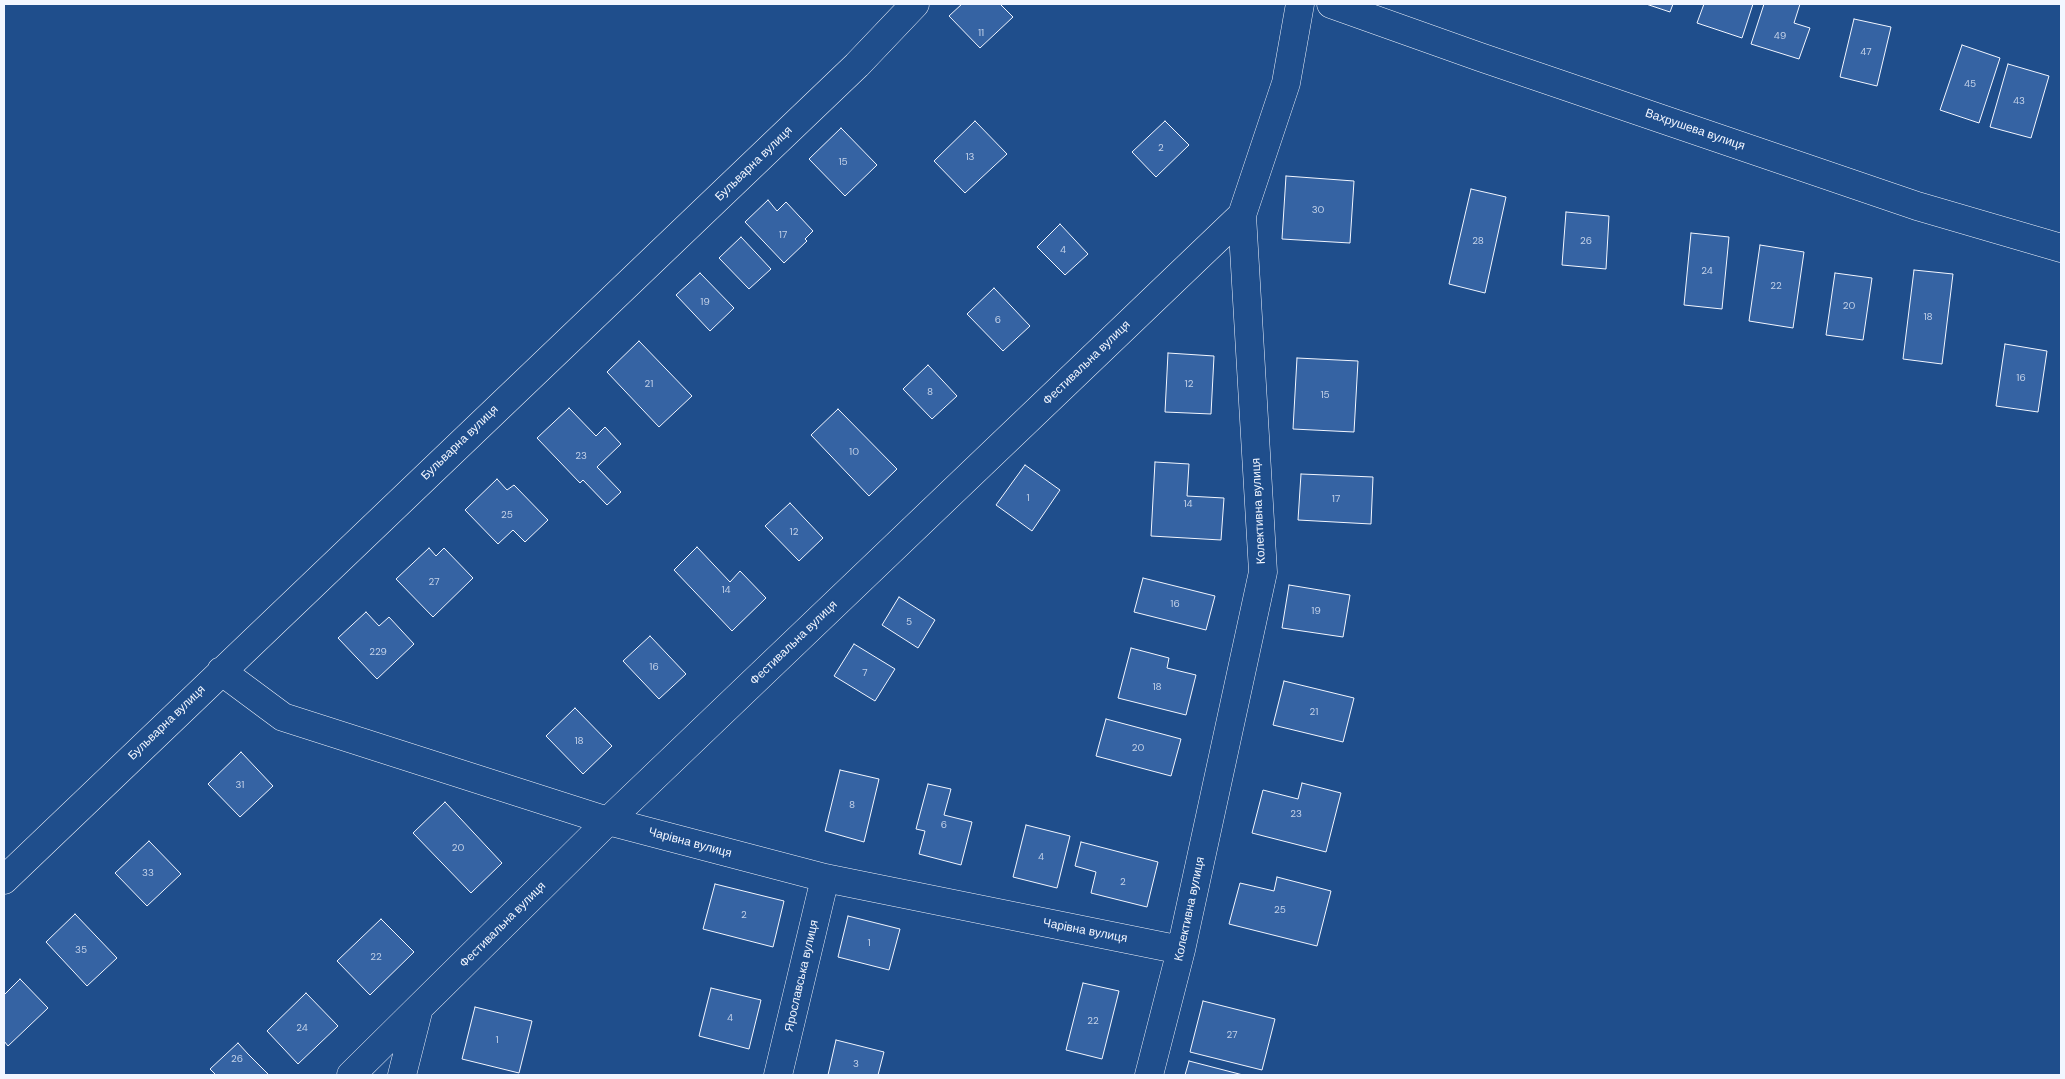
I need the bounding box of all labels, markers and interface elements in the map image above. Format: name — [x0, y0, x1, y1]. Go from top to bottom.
house number: 11 — [978, 27, 984, 39]
house number: 49 — [1774, 30, 1786, 42]
house number: 47 — [1860, 46, 1872, 58]
house number: 45 — [1964, 78, 1976, 90]
house number: 43 — [2013, 95, 2025, 107]
street label: Вахрушева вулиця — [1643, 106, 1747, 154]
street label: Бульварна вулиця — [712, 124, 796, 204]
house number: 2 — [1158, 142, 1164, 154]
house number: 13 — [965, 151, 975, 163]
house number: 15 — [838, 156, 848, 168]
house number: 30 — [1312, 204, 1324, 216]
house number: 17 — [779, 229, 787, 241]
house number: 28 — [1472, 235, 1484, 247]
house number: 26 — [1580, 235, 1592, 247]
house number: 4 — [1060, 244, 1066, 256]
house number: 24 — [1701, 265, 1713, 277]
house number: 22 — [1770, 280, 1782, 292]
house number: 19 — [700, 296, 710, 308]
house number: 20 — [1843, 300, 1855, 312]
house number: 18 — [1923, 311, 1933, 323]
house number: 6 — [995, 314, 1001, 326]
street label: Фестивальна вулиця — [1040, 318, 1134, 408]
house number: 16 — [2016, 372, 2026, 384]
house number: 21 — [645, 378, 653, 390]
house number: 12 — [1185, 378, 1193, 390]
house number: 8 — [927, 386, 933, 398]
house number: 15 — [1320, 389, 1330, 401]
street label: Бульварна вулиця — [418, 403, 502, 483]
house number: 10 — [849, 446, 859, 458]
house number: 23 — [575, 450, 587, 462]
street label: Колективна вулиця — [1249, 457, 1269, 565]
house number: 1 — [1026, 492, 1030, 504]
house number: 17 — [1332, 493, 1340, 505]
house number: 14 — [1183, 498, 1193, 510]
house number: 25 — [501, 509, 513, 521]
house number: 12 — [790, 526, 798, 538]
house number: 27 — [429, 576, 439, 588]
house number: 14 — [721, 584, 731, 596]
street label: Фестивальна вулиця — [747, 598, 841, 688]
house number: 16 — [1170, 598, 1180, 610]
house number: 19 — [1311, 605, 1321, 617]
house number: 5 — [906, 616, 912, 628]
house number: 229 — [369, 646, 387, 658]
house number: 16 — [649, 661, 659, 673]
house number: 7 — [862, 667, 868, 679]
house number: 18 — [1152, 681, 1162, 693]
street label: Бульварна вулиця — [125, 683, 209, 763]
house number: 21 — [1310, 706, 1318, 718]
house number: 18 — [574, 735, 584, 747]
house number: 20 — [1132, 742, 1144, 754]
house number: 31 — [236, 779, 244, 791]
house number: 8 — [849, 799, 855, 811]
house number: 23 — [1290, 808, 1302, 820]
house number: 6 — [941, 819, 947, 831]
street label: Чарівна вулиця — [647, 825, 733, 861]
house number: 20 — [452, 842, 464, 854]
house number: 4 — [1038, 851, 1044, 863]
street label: Колективна вулиця — [1172, 855, 1208, 963]
house number: 33 — [142, 867, 154, 879]
house number: 2 — [1120, 876, 1126, 888]
street label: Фестивальна вулиця — [457, 879, 549, 971]
house number: 25 — [1274, 904, 1286, 916]
house number: 2 — [741, 909, 747, 921]
street label: Чарівна вулиця — [1042, 916, 1128, 946]
street label: Ярославська вулиця — [782, 919, 822, 1033]
house number: 1 — [867, 937, 871, 949]
house number: 35 — [75, 944, 87, 956]
house number: 22 — [370, 951, 382, 963]
house number: 4 — [727, 1012, 733, 1024]
house number: 22 — [1087, 1015, 1099, 1027]
house number: 24 — [296, 1022, 308, 1034]
house number: 27 — [1227, 1029, 1237, 1041]
house number: 1 — [495, 1034, 499, 1046]
house number: 26 — [231, 1053, 243, 1065]
house number: 3 — [853, 1058, 859, 1070]

